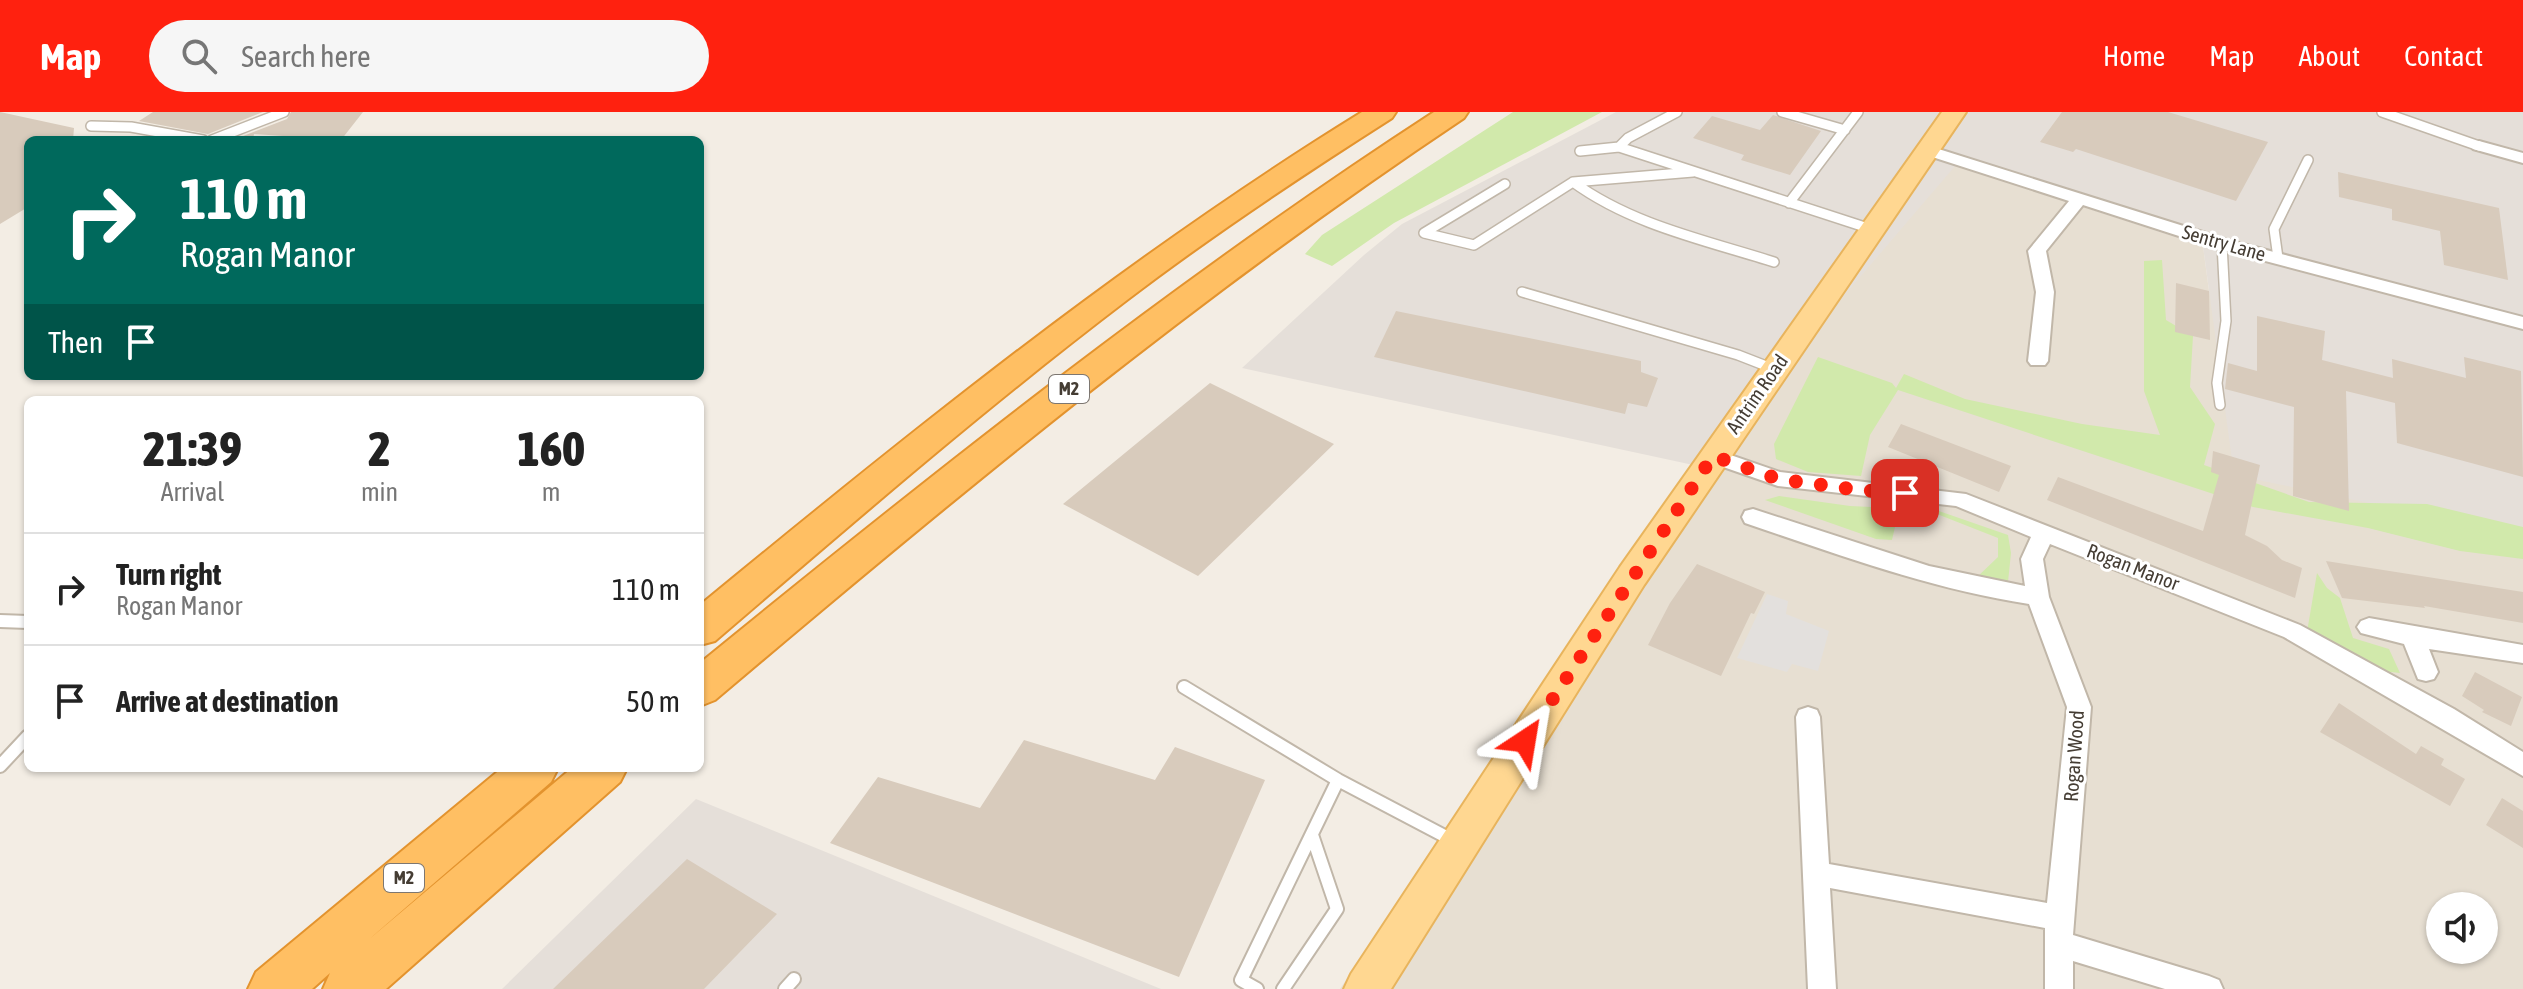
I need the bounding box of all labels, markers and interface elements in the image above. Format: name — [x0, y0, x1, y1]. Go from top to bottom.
search box — [149, 20, 709, 92]
icon: search — [177, 34, 221, 78]
text: Map — [40, 35, 101, 78]
text: Search here — [241, 39, 371, 73]
text: Home — [2103, 40, 2165, 72]
text: Map — [2209, 40, 2254, 72]
text: About — [2298, 40, 2360, 72]
text: Contact — [2404, 40, 2483, 72]
text: 110 m — [180, 167, 307, 231]
icon: right — [48, 168, 152, 272]
street label: Sentry Lane — [2180, 220, 2268, 265]
text: Rogan Manor — [180, 233, 355, 275]
icon: arrive — [119, 320, 163, 364]
text: Then — [48, 325, 103, 359]
street label: Antrim Road — [1721, 350, 1792, 438]
road number: M2 — [1049, 375, 1089, 403]
text: 21:39 — [143, 421, 242, 476]
text: 2 — [368, 421, 391, 476]
text: 160 — [517, 421, 585, 476]
pin — [1871, 459, 1939, 527]
icon: arrive — [1883, 471, 1927, 515]
text: Arrival — [161, 477, 224, 507]
text: min — [361, 477, 398, 507]
text: m — [542, 477, 560, 507]
street label: Rogan Manor — [2084, 538, 2184, 595]
text: Turn right — [116, 557, 222, 591]
icon: right — [48, 567, 92, 611]
text: 110 m — [612, 572, 680, 606]
text: Rogan Manor — [116, 591, 242, 621]
icon: arrive — [48, 679, 92, 723]
text: Arrive at destination — [116, 684, 338, 718]
text: 50 m — [626, 684, 680, 718]
position arrow — [1483, 699, 1567, 783]
street label: Rogan Wood — [2059, 710, 2088, 802]
road number: M2 — [384, 864, 424, 892]
map controls — [2426, 892, 2498, 964]
button: sound — [2426, 892, 2498, 964]

